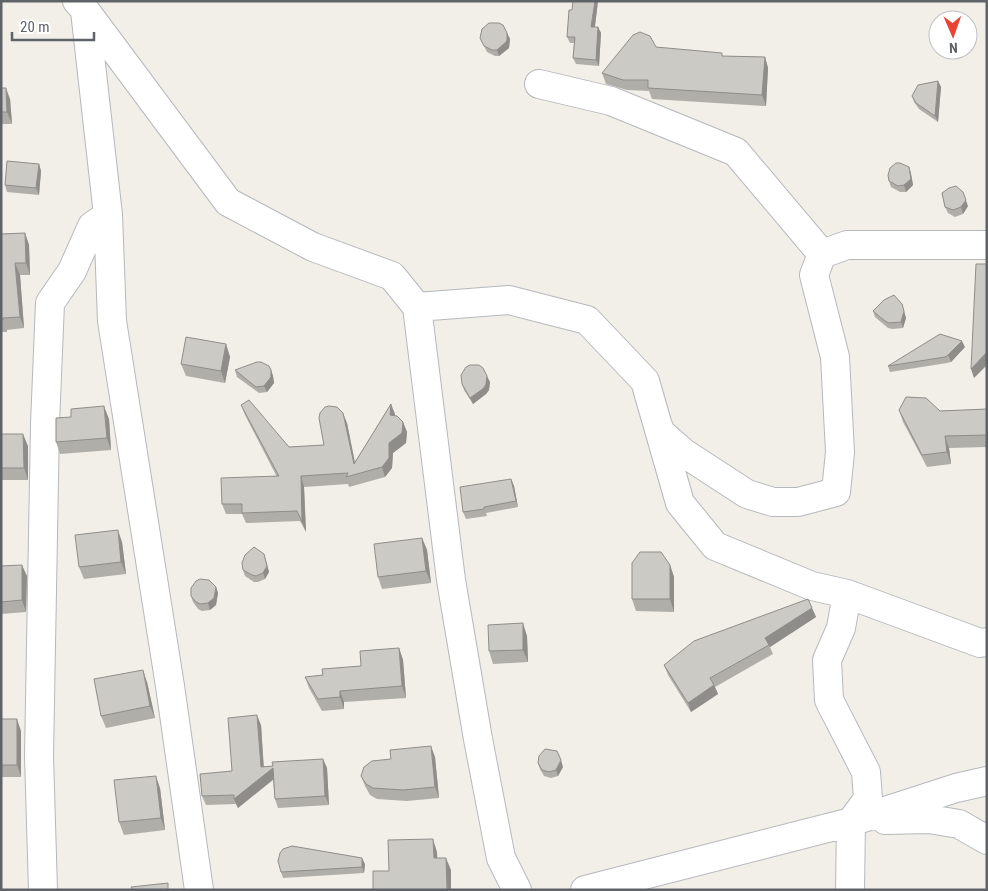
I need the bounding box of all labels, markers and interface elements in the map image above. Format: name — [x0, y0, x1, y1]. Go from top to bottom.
scale bar — [12, 10, 95, 42]
north arrow — [928, 10, 978, 60]
text: 20 m — [20, 18, 50, 36]
text: N — [949, 40, 958, 56]

